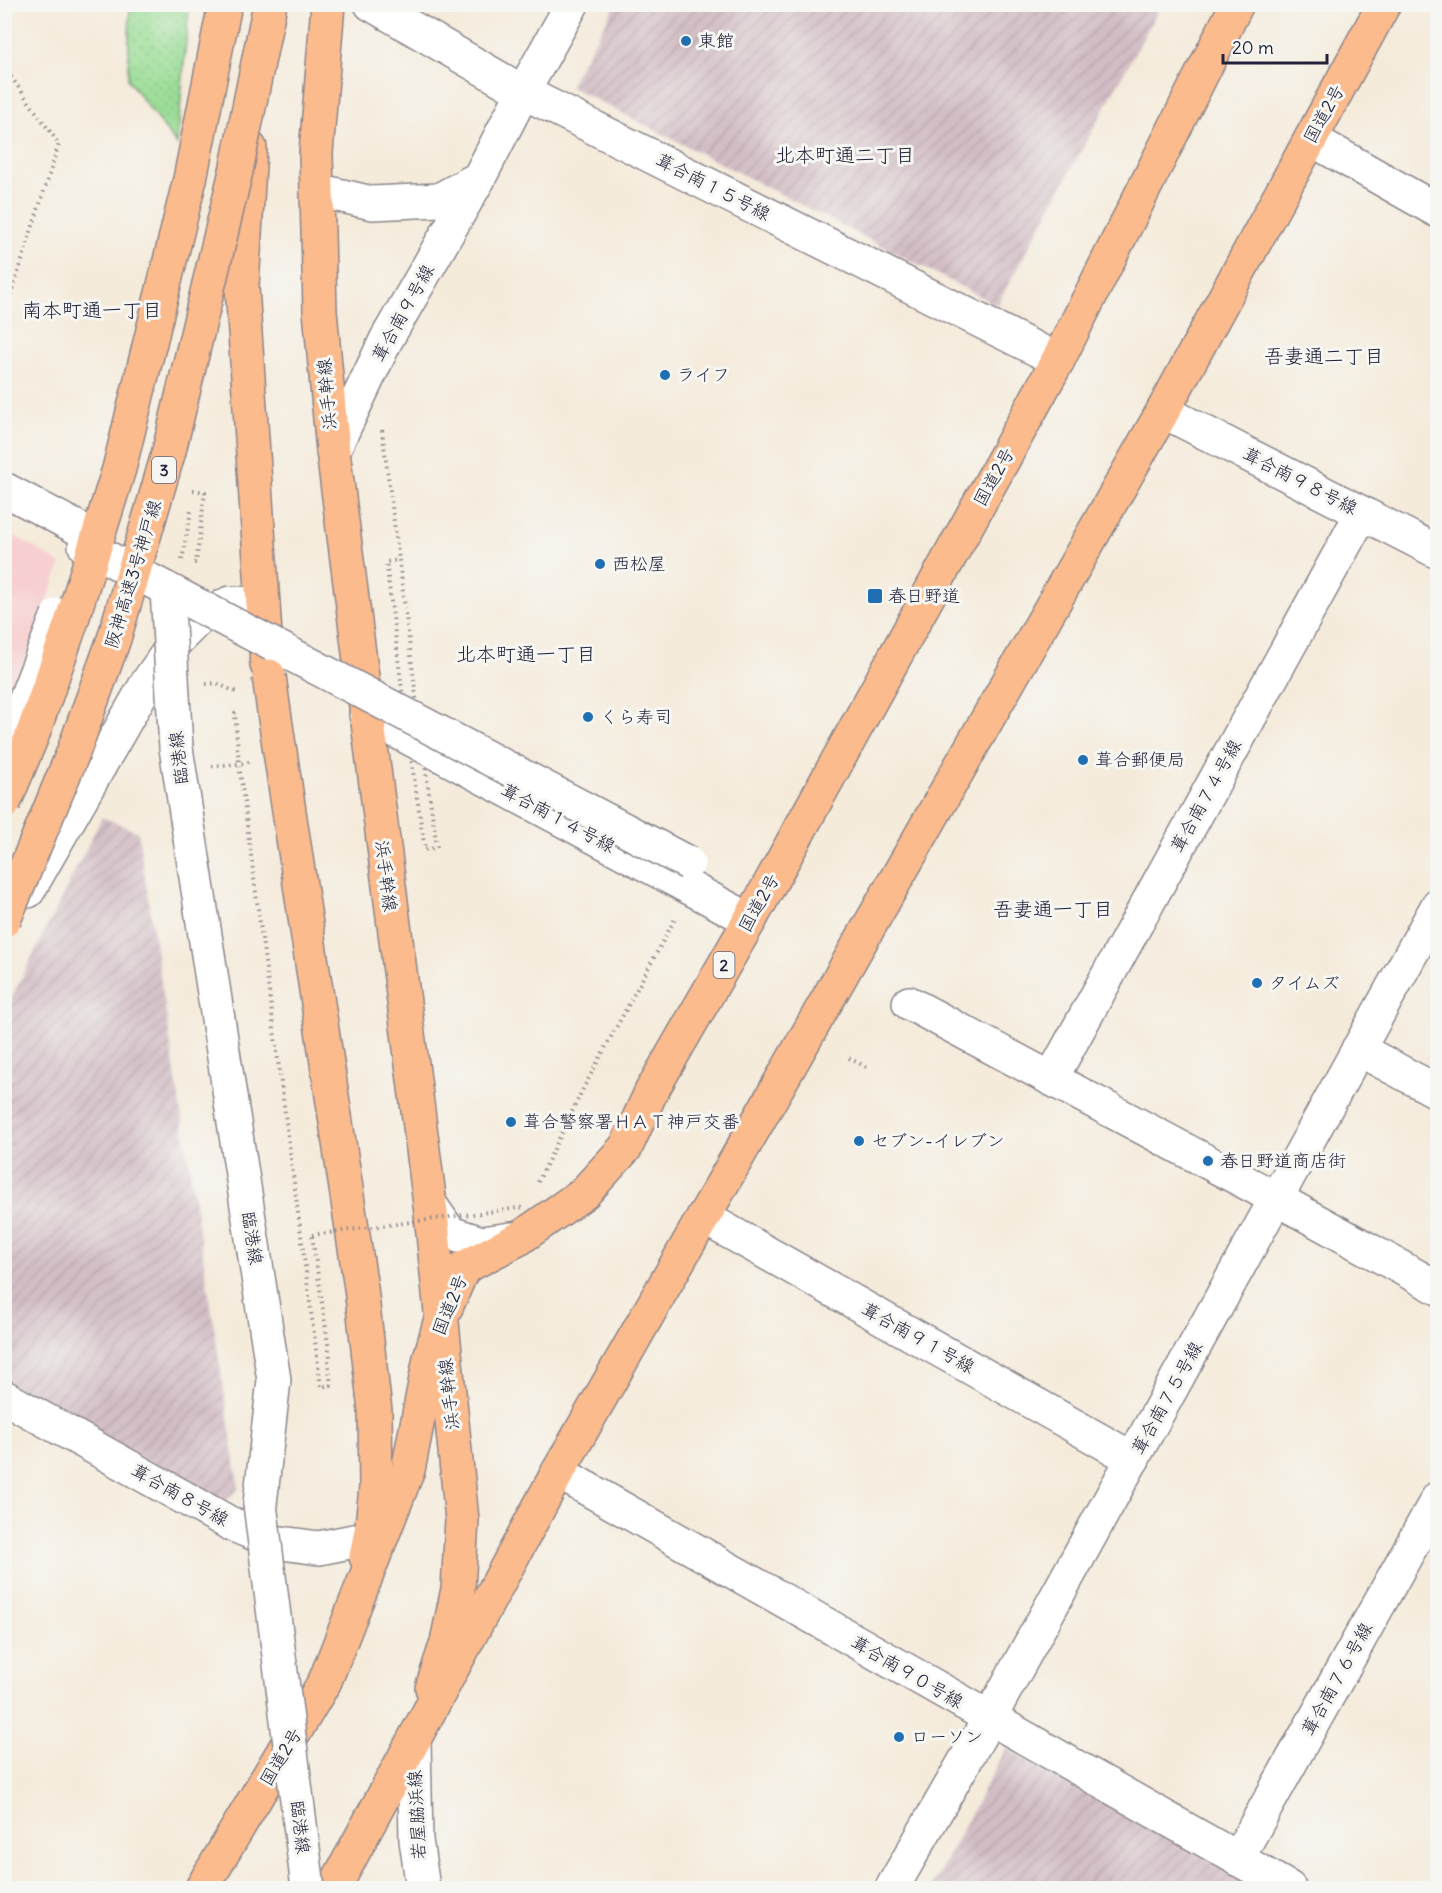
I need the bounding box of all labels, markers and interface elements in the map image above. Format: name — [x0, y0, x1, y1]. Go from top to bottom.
scale bar — [1223, 27, 1326, 65]
place label: 東館 — [698, 29, 734, 52]
marker: 東館 — [679, 34, 693, 48]
text: 20 m — [1232, 36, 1274, 59]
street label: 国道2号 — [1298, 80, 1349, 147]
district label: 北本町通二丁目 — [775, 142, 915, 167]
street label: 葺合南１５号線 — [652, 148, 775, 225]
street label: 葺合南９号線 — [366, 260, 439, 366]
district label: 南本町通一丁目 — [22, 297, 162, 322]
district label: 吾妻通二丁目 — [1264, 343, 1384, 368]
street label: 浜手幹線 — [312, 357, 341, 431]
place label: ライフ — [677, 363, 730, 386]
marker: ライフ — [658, 368, 672, 382]
street label: 葺合南９８号線 — [1239, 442, 1362, 519]
street label: 国道2号 — [968, 443, 1019, 510]
road number: 3 — [152, 457, 176, 483]
street label: 阪神高速3号神戸線 — [99, 497, 166, 651]
place label: 西松屋 — [612, 552, 666, 575]
marker: 西松屋 — [593, 557, 607, 571]
place label: 春日野道 — [888, 584, 960, 607]
marker: 春日野道 — [866, 587, 884, 605]
district label: 北本町通一丁目 — [456, 641, 596, 666]
place label: くら寿司 — [600, 705, 672, 728]
marker: くら寿司 — [581, 710, 595, 724]
street label: 臨港線 — [164, 730, 193, 786]
street label: 葺合南７４号線 — [1165, 735, 1246, 856]
place label: 葺合郵便局 — [1095, 748, 1185, 771]
marker: 葺合郵便局 — [1076, 753, 1090, 767]
street label: 葺合南１４号線 — [497, 778, 619, 857]
street label: 浜手幹線 — [371, 839, 402, 913]
street label: 国道2号 — [733, 869, 784, 936]
district label: 吾妻通一丁目 — [993, 896, 1113, 921]
road number: 2 — [714, 952, 734, 978]
place label: タイムズ — [1269, 971, 1340, 994]
marker: タイムズ — [1250, 976, 1264, 990]
place label: 葺合警察署ＨＡＴ神戸交番 — [523, 1110, 739, 1133]
marker: 葺合警察署ＨＡＴ神戸交番 — [504, 1115, 518, 1129]
place label: セブン-イレブン — [871, 1129, 1005, 1152]
marker: セブン-イレブン — [852, 1134, 866, 1148]
place label: 春日野道商店街 — [1220, 1149, 1346, 1172]
marker: 春日野道商店街 — [1201, 1154, 1215, 1168]
street label: 臨港線 — [237, 1209, 268, 1266]
street label: 国道2号 — [427, 1271, 472, 1339]
street label: 葺合南９１号線 — [858, 1297, 979, 1378]
street label: 葺合南７５号線 — [1126, 1337, 1207, 1458]
street label: 浜手幹線 — [433, 1357, 464, 1431]
street label: 葺合南８号線 — [127, 1458, 233, 1531]
street label: 葺合南７６号線 — [1296, 1618, 1377, 1739]
street label: 葺合南９０号線 — [847, 1630, 968, 1713]
street label: 国道2号 — [254, 1723, 307, 1790]
place label: ローソン — [911, 1725, 983, 1748]
marker: ローソン — [892, 1730, 906, 1744]
street label: 若屋脇浜線 — [403, 1769, 430, 1861]
street label: 臨港線 — [286, 1799, 315, 1855]

